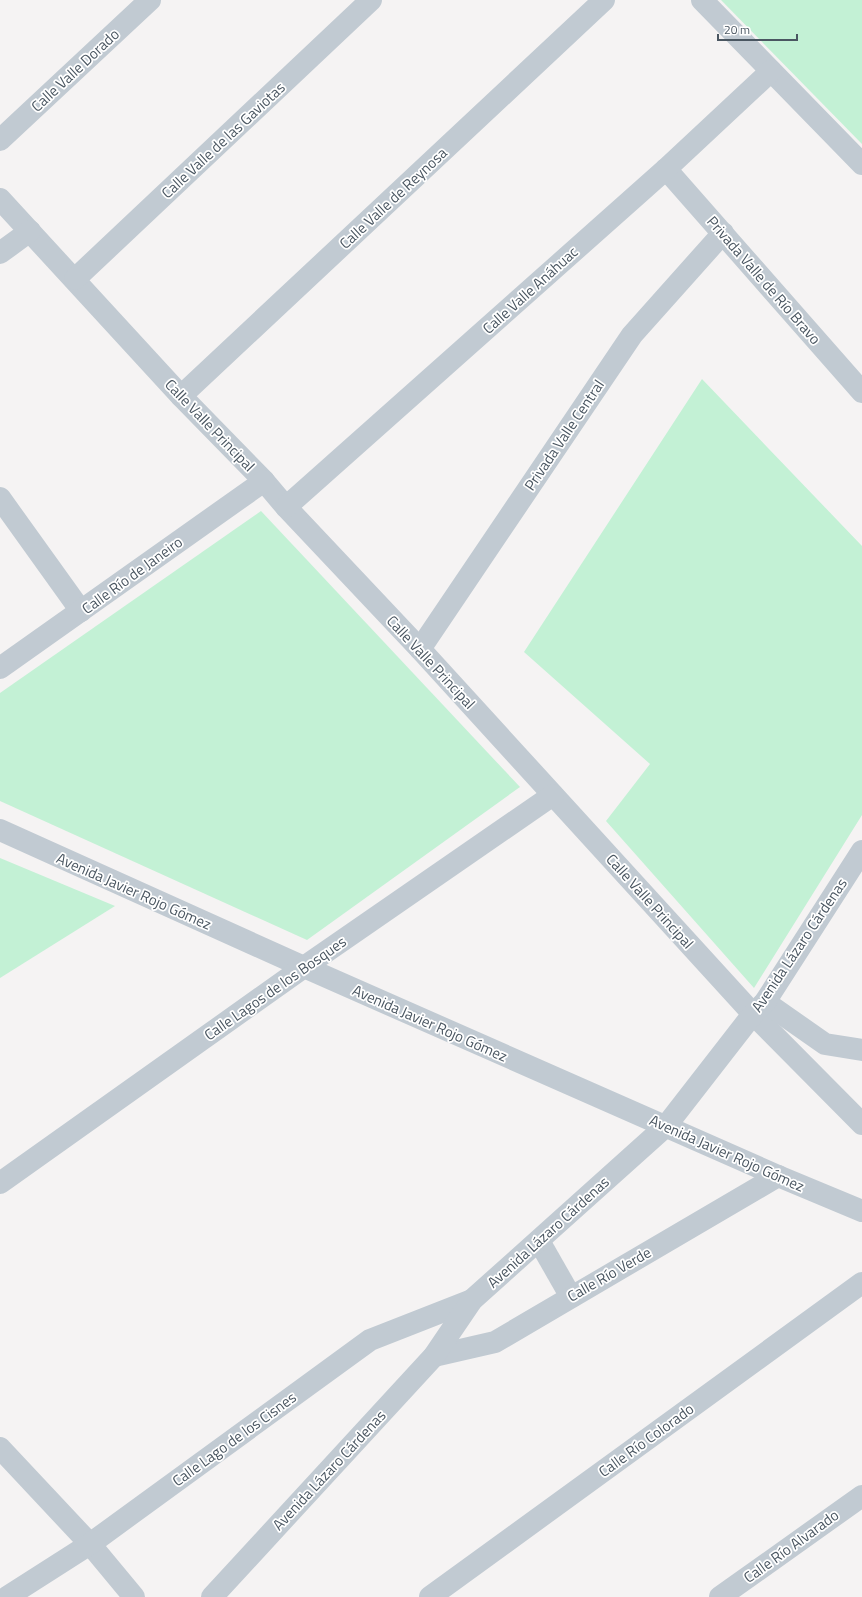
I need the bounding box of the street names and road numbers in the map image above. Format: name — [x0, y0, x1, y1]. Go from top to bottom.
street label: Calle Valle Dorado — [26, 23, 124, 117]
street label: Calle Valle de las Gaviotas — [156, 76, 290, 204]
street label: Calle Valle de Reynosa — [334, 141, 452, 254]
street label: Privada Valle de Río Bravo — [702, 211, 826, 349]
street label: Calle Valle Anáhuac — [477, 241, 583, 339]
street label: Calle Valle Principal — [160, 373, 260, 477]
street label: Privada Valle Central — [518, 375, 610, 495]
street label: Calle Río de Janeiro — [77, 530, 187, 620]
street label: Calle Valle Principal — [381, 610, 481, 714]
street label: Avenida Javier Rojo Gómez — [53, 846, 215, 936]
street label: Calle Valle Principal — [601, 848, 699, 954]
street label: Avenida Lázaro Cárdenas — [745, 873, 853, 1017]
street label: Calle Lagos de los Bosques — [199, 930, 351, 1046]
street label: Avenida Javier Rojo Gómez — [349, 978, 511, 1068]
street label: Avenida Javier Rojo Gómez — [646, 1108, 808, 1198]
street label: Avenida Lázaro Cárdenas — [482, 1171, 614, 1293]
street label: Calle Río Verde — [563, 1241, 655, 1307]
street label: Calle Lago de los Cisnes — [167, 1386, 301, 1492]
street label: Calle Río Colorado — [593, 1397, 699, 1483]
street label: Avenida Lázaro Cárdenas — [267, 1405, 391, 1535]
street label: Calle Río Alvarado — [739, 1504, 843, 1588]

